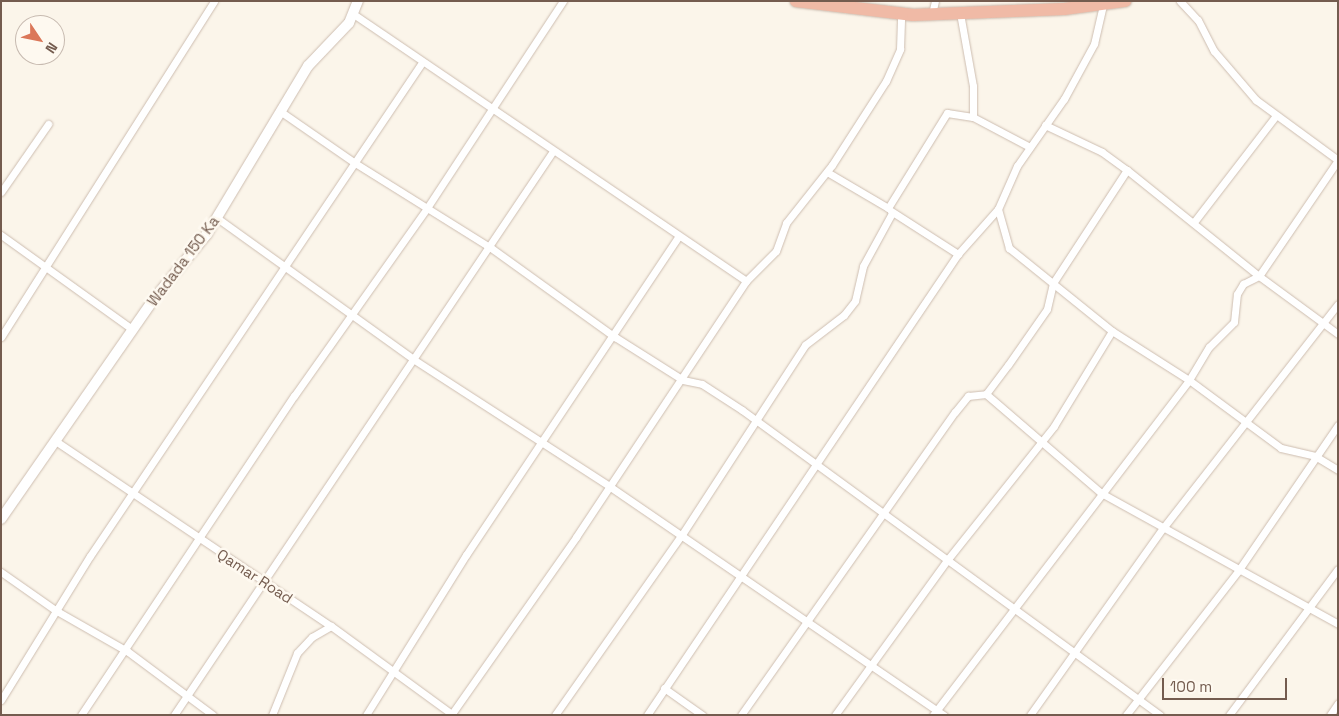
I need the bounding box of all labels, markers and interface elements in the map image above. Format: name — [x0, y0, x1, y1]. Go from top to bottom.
north arrow — [15, 15, 65, 65]
text: N — [42, 39, 62, 57]
street label: Wadada 150 Ka — [143, 212, 223, 310]
street label: Qamar Road — [214, 545, 296, 607]
scale bar — [1164, 668, 1289, 700]
text: 100 m — [1170, 677, 1212, 696]

